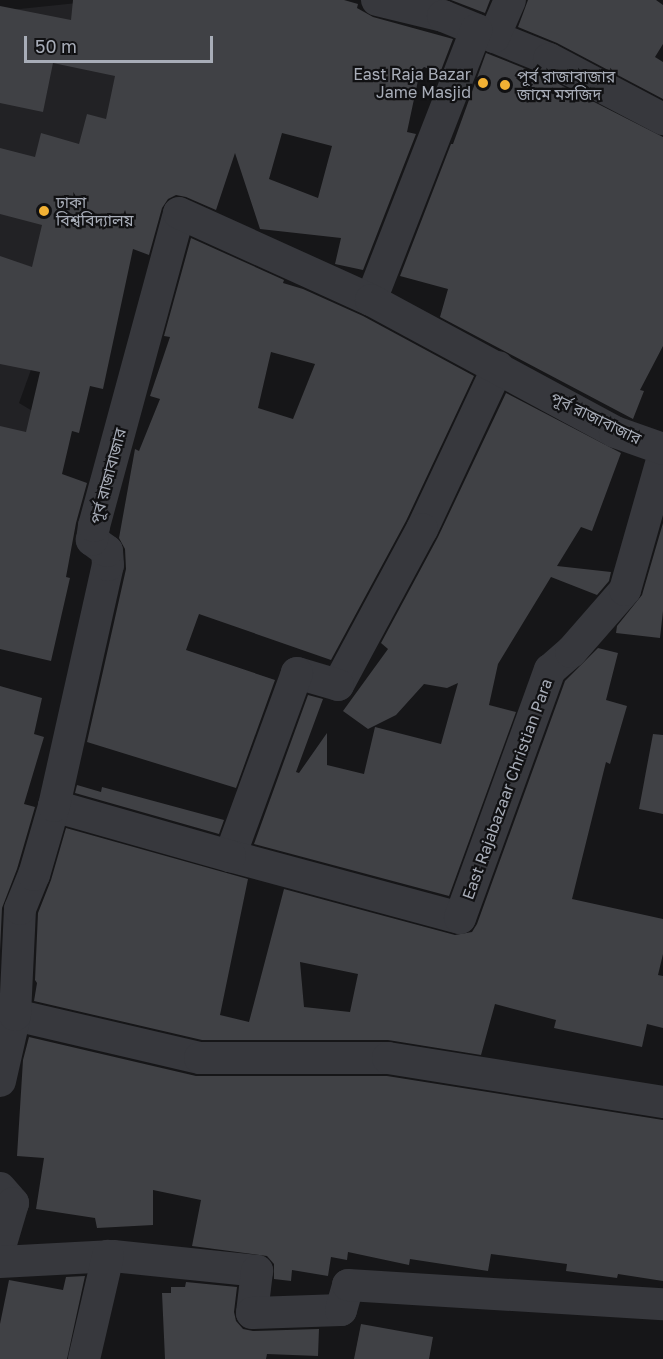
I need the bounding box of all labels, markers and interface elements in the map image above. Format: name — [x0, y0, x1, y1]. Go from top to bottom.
scale bar — [27, 24, 216, 62]
text: 50 m — [35, 35, 77, 57]
place label: East Raja Bazar Jame Masjid — [353, 64, 471, 102]
place label: পূর্ব রাজাবাজার জামে মসজিদ — [517, 66, 615, 104]
marker: East Raja Bazar Jame Masjid — [476, 76, 490, 90]
marker: পূর্ব রাজাবাজার জামে মসজিদ — [498, 78, 512, 92]
place label: ঢাকা বিশ্ববিদ্যালয় — [56, 192, 134, 230]
marker: ঢাকা বিশ্ববিদ্যালয় — [37, 204, 51, 218]
street label: পূর্ব রাজাবাজার — [548, 388, 644, 448]
street label: পূর্ব রাজাবাজার — [86, 426, 130, 526]
street label: East Rajabazaar Christian Para — [458, 676, 556, 902]

